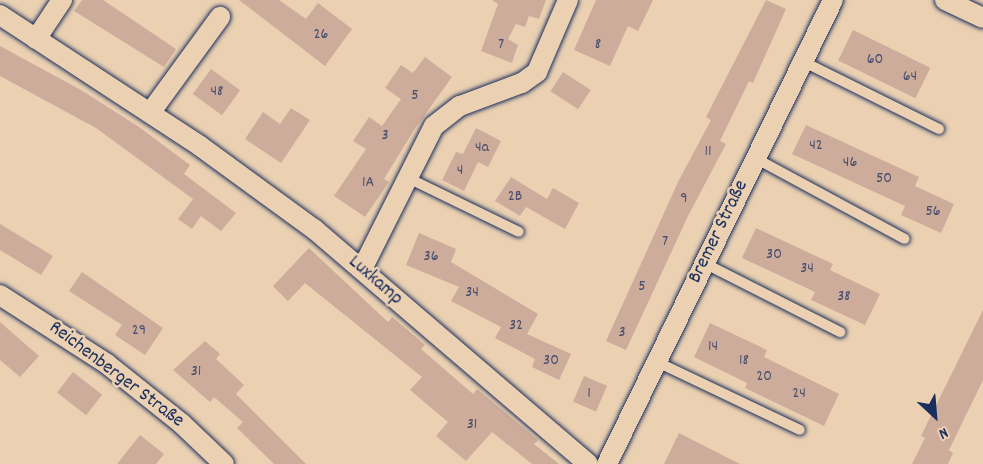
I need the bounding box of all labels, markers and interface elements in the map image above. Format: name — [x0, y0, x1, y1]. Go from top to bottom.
house number: 26 — [314, 25, 328, 45]
house number: 7 — [498, 35, 504, 55]
house number: 8 — [595, 35, 601, 55]
house number: 60 — [867, 50, 883, 70]
house number: 64 — [903, 67, 917, 87]
house number: 48 — [210, 82, 224, 102]
house number: 5 — [411, 86, 419, 106]
house number: 3 — [381, 126, 389, 146]
house number: 42 — [809, 136, 823, 156]
house number: 4a — [475, 138, 489, 158]
house number: 11 — [704, 142, 712, 162]
house number: 46 — [843, 153, 857, 173]
house number: 4 — [457, 161, 463, 181]
house number: 50 — [876, 169, 892, 189]
house number: 1A — [362, 173, 374, 193]
street label: Bremer Straße — [684, 177, 754, 287]
house number: 2B — [508, 187, 522, 207]
house number: 9 — [680, 189, 688, 209]
house number: 56 — [925, 202, 941, 222]
house number: 7 — [662, 232, 668, 252]
house number: 30 — [766, 245, 782, 265]
house number: 36 — [424, 247, 438, 267]
street label: Luxkamp — [343, 251, 407, 311]
house number: 34 — [800, 259, 814, 279]
house number: 5 — [638, 277, 646, 297]
house number: 34 — [465, 283, 479, 303]
house number: 38 — [837, 287, 851, 307]
street label: Reichenberger Straße — [44, 316, 188, 434]
house number: 32 — [509, 316, 523, 336]
house number: 29 — [132, 321, 146, 341]
house number: 3 — [618, 323, 626, 343]
house number: 14 — [708, 337, 718, 357]
house number: 30 — [543, 351, 559, 371]
house number: 18 — [739, 351, 749, 371]
house number: 31 — [191, 362, 201, 382]
house number: 20 — [756, 367, 772, 387]
house number: 1 — [587, 384, 591, 404]
house number: 24 — [792, 384, 806, 404]
north arrow — [905, 386, 965, 446]
house number: 31 — [467, 415, 477, 435]
text: N — [935, 421, 952, 445]

